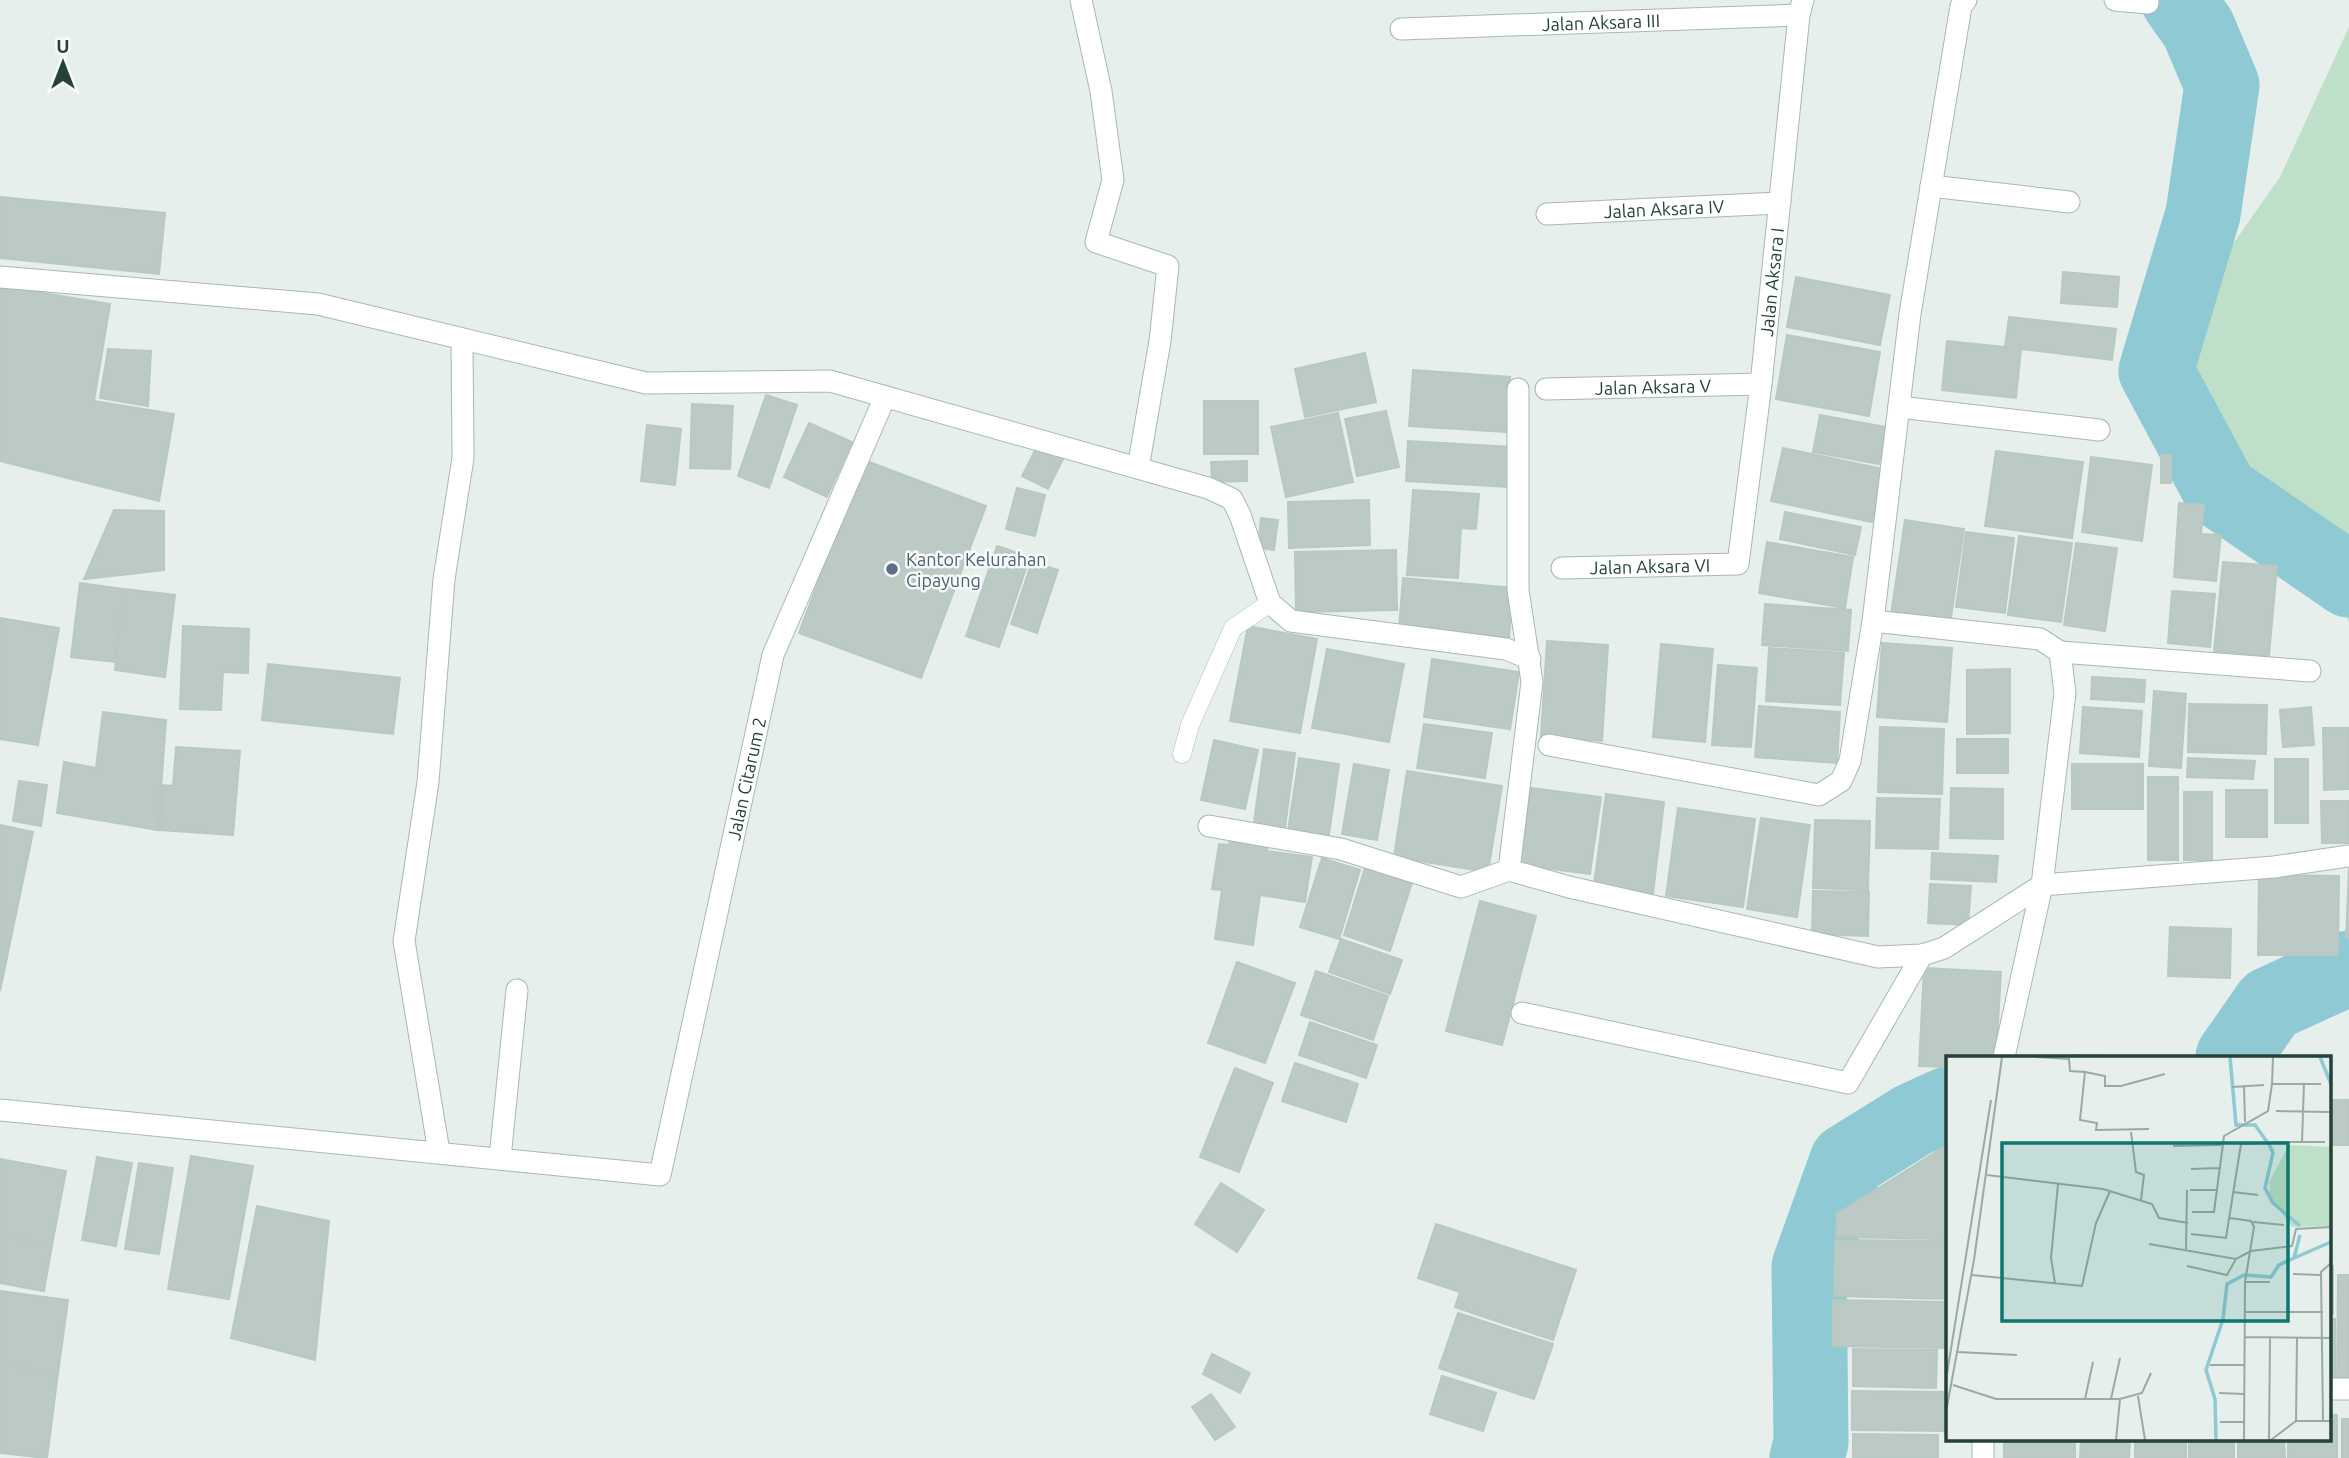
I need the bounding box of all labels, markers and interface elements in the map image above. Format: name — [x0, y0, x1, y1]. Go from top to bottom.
street label: Jalan Aksara III — [1541, 10, 1660, 34]
north arrow — [28, 28, 98, 98]
text: U — [56, 35, 70, 57]
street label: Jalan Aksara IV — [1603, 196, 1725, 221]
street label: Jalan Aksara I — [1756, 227, 1787, 337]
street label: Jalan Aksara V — [1595, 375, 1712, 398]
place label: Kantor Kelurahan Cipayung — [906, 549, 1047, 590]
street label: Jalan Aksara VI — [1589, 555, 1711, 577]
marker: Kantor Kelurahan Cipayung — [884, 561, 900, 577]
street label: Jalan Citarum 2 — [723, 715, 769, 842]
inset map — [1946, 1056, 2332, 1440]

